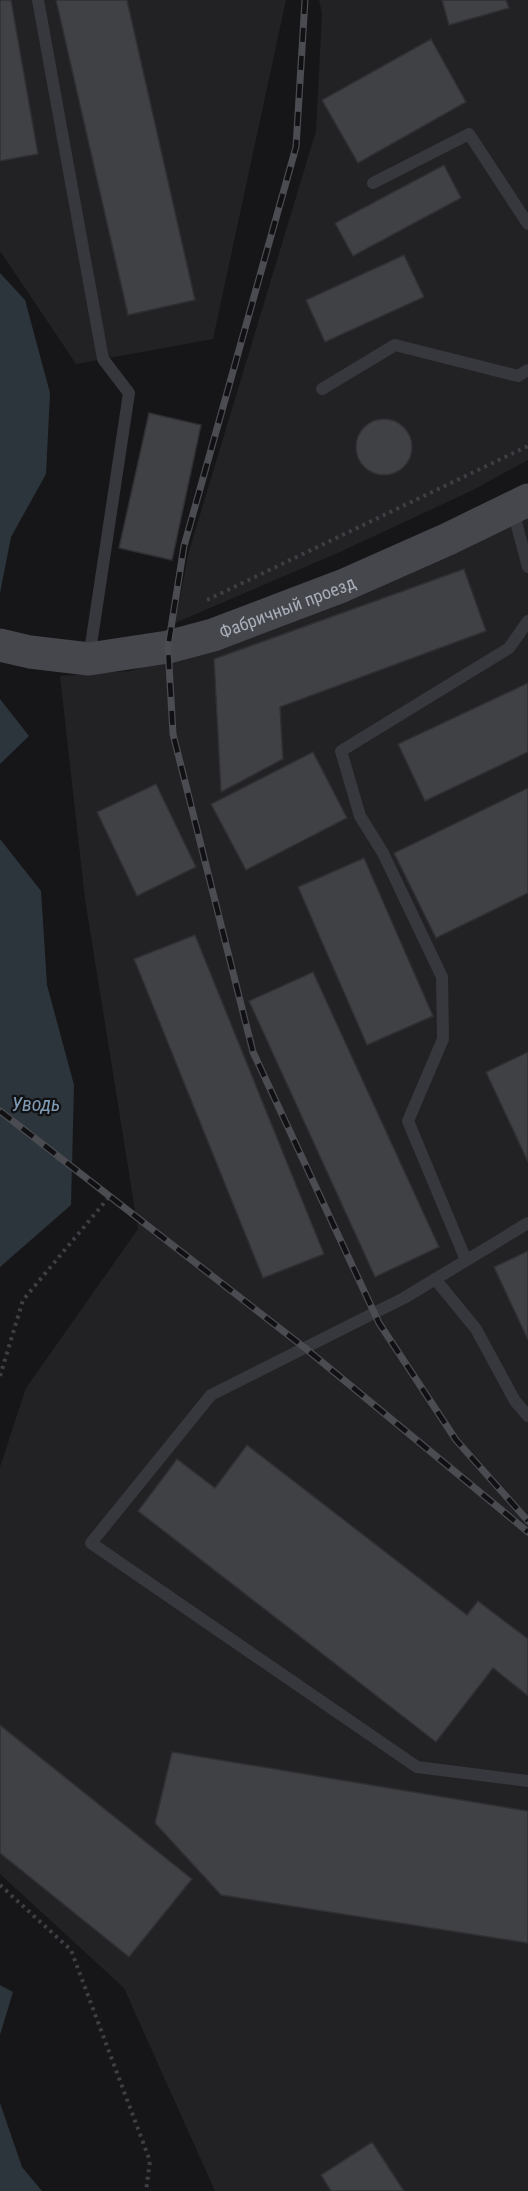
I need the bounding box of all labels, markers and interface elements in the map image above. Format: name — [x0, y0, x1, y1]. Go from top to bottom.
street label: Фабричный проезд — [216, 571, 359, 642]
water label: Уводь — [12, 1092, 60, 1116]

